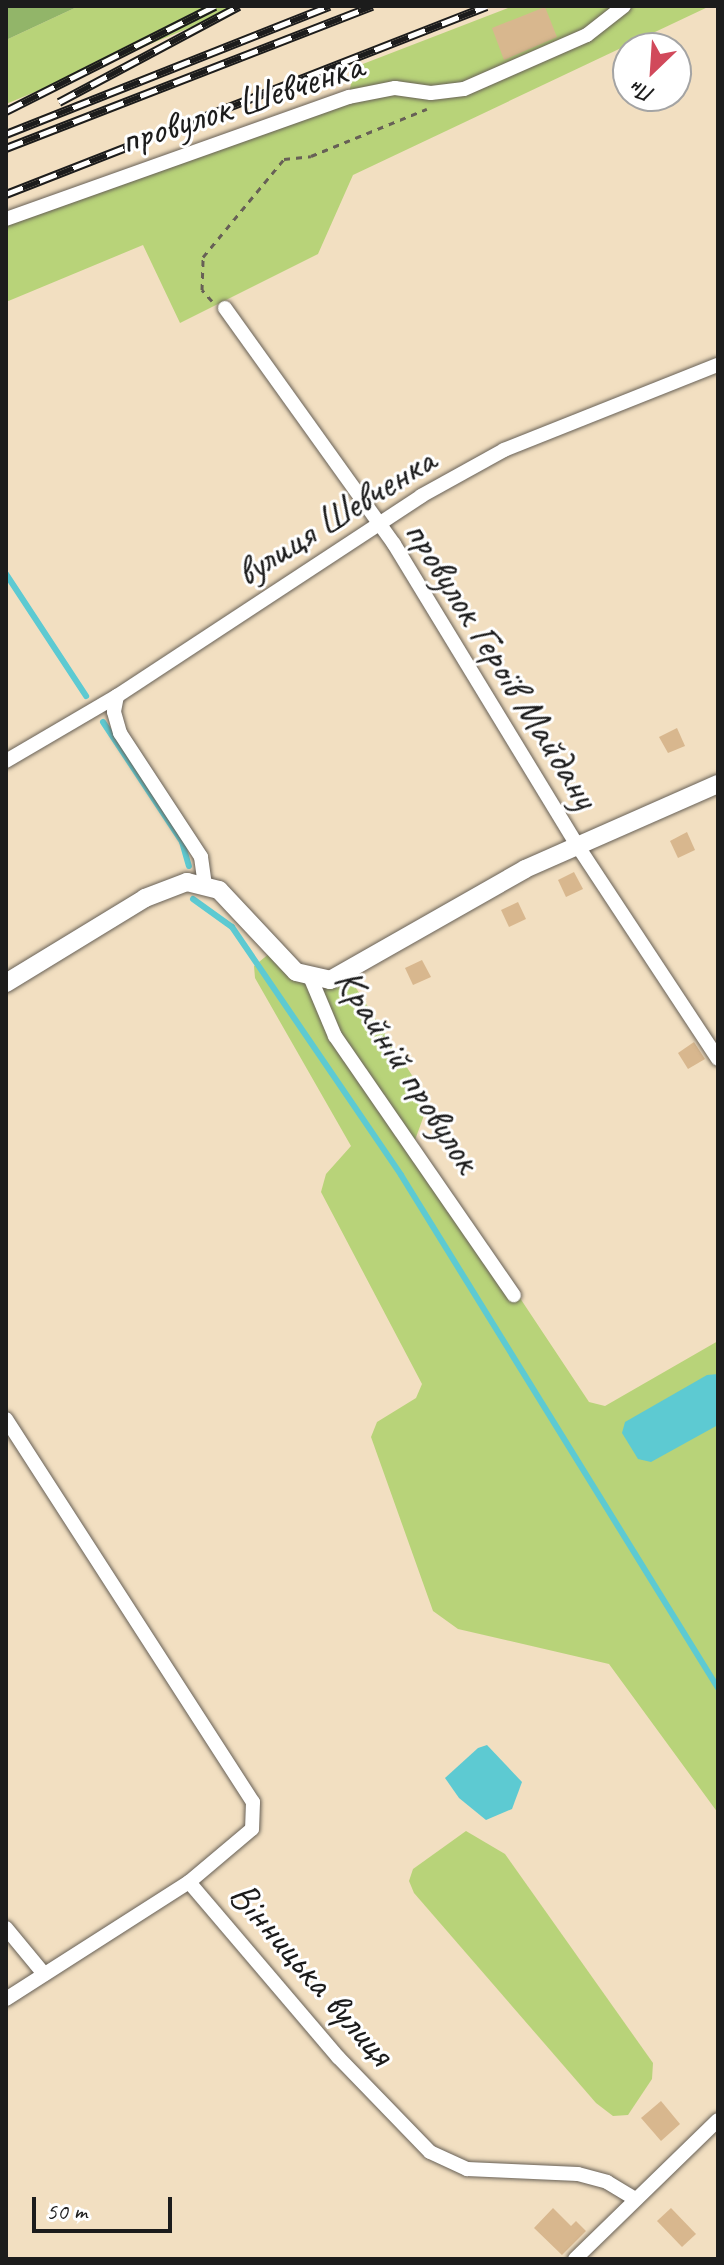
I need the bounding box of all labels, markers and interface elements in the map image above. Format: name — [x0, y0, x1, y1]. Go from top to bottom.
north arrow — [612, 32, 692, 112]
street label: провулок Шевченка — [113, 41, 369, 165]
text: Пн — [626, 74, 659, 109]
street label: вулиця Шевченка — [226, 436, 444, 596]
street label: провулок Героїв Майдану — [394, 511, 610, 817]
street label: Крайній провулок — [324, 959, 492, 1181]
street label: Вінницька вулиця — [219, 1871, 405, 2075]
scale bar — [36, 2181, 176, 2231]
text: 50 m — [46, 2196, 87, 2226]

